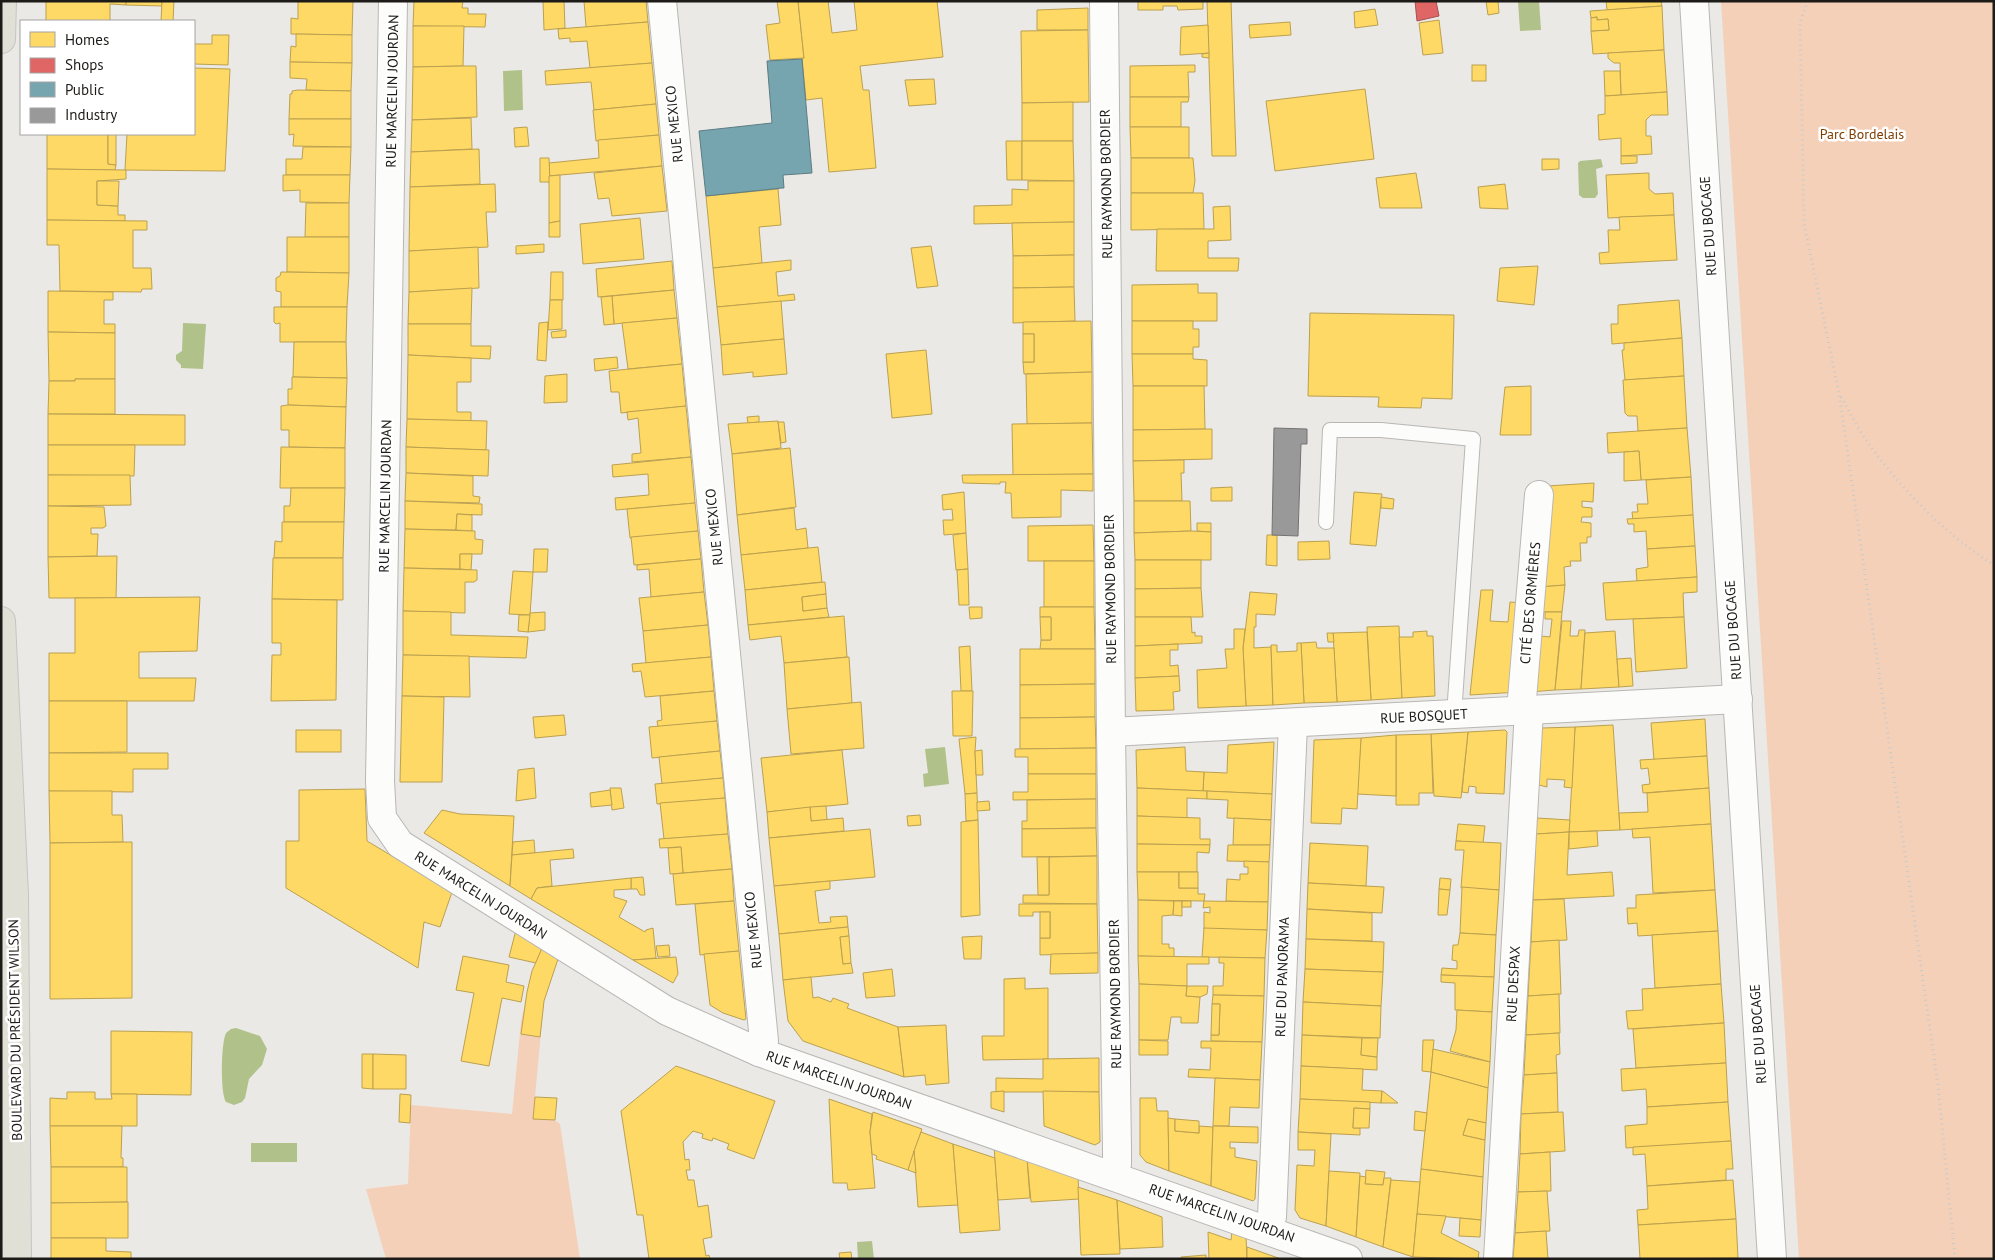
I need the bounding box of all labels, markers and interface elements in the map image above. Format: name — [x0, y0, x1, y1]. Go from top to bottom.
street label: RUE MARCELIN JOURDAN — [382, 14, 402, 168]
legend — [20, 20, 195, 135]
text: Homes — [65, 30, 109, 49]
text: Shops — [65, 55, 104, 74]
text: Public — [65, 80, 104, 99]
street label: RUE MEXICO — [661, 85, 687, 163]
text: Industry — [65, 105, 117, 124]
street label: RUE RAYMOND BORDIER — [1096, 109, 1116, 259]
park label: Parc Bordelais — [1820, 125, 1904, 143]
street label: RUE DU BOCAGE — [1696, 175, 1720, 277]
street label: RUE MARCELIN JOURDAN — [375, 419, 395, 573]
street label: RUE MEXICO — [701, 488, 727, 566]
street label: RUE RAYMOND BORDIER — [1100, 514, 1120, 664]
street label: CITÉ DES ORMIÈRES — [1516, 541, 1544, 665]
street label: RUE DU BOCAGE — [1721, 579, 1745, 681]
street label: RUE BOSQUET — [1380, 705, 1469, 727]
street label: RUE MARCELIN JOURDAN — [411, 847, 551, 943]
street label: RUE MEXICO — [740, 891, 766, 969]
street label: RUE DU PANORAMA — [1271, 916, 1293, 1037]
street label: BOULEVARD DU PRÉSIDENT WILSON — [4, 919, 26, 1141]
street label: RUE RAYMOND BORDIER — [1105, 919, 1125, 1069]
street label: RUE DESPAX — [1502, 945, 1524, 1023]
street label: RUE DU BOCAGE — [1746, 983, 1770, 1085]
street label: RUE MARCELIN JOURDAN — [764, 1047, 914, 1113]
street label: RUE MARCELIN JOURDAN — [1147, 1180, 1297, 1246]

